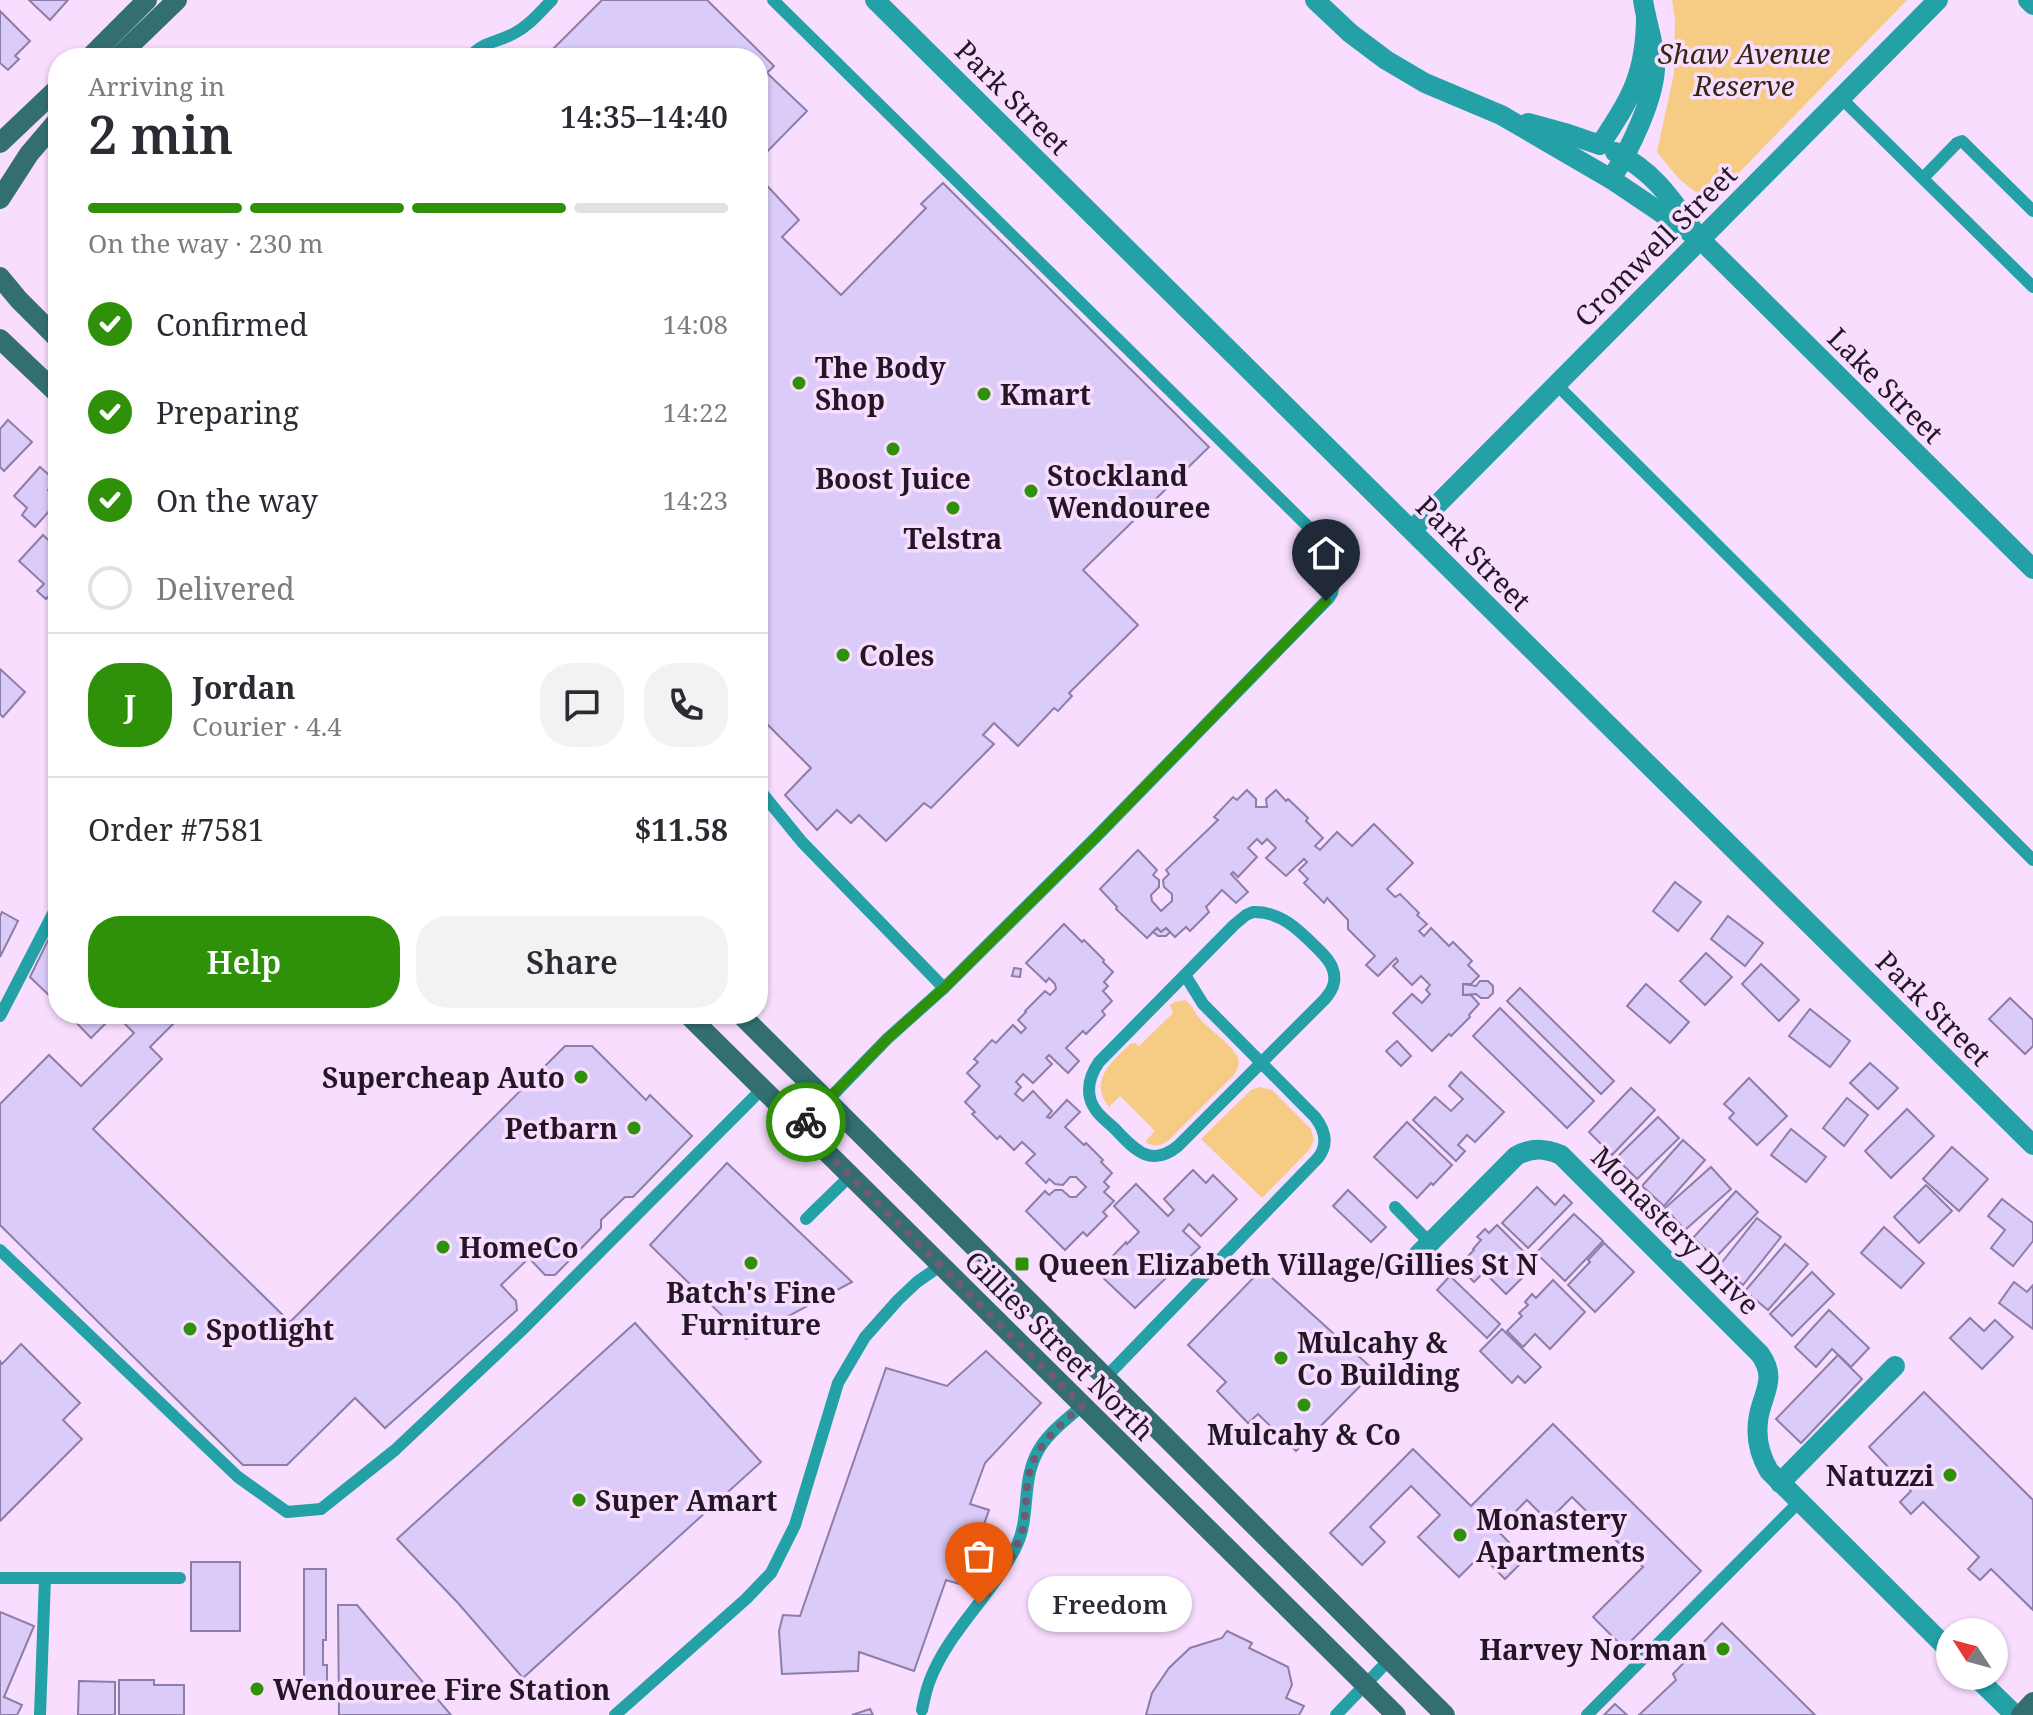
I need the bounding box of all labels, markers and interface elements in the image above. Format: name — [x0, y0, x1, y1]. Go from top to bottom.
street label: Park Street — [947, 31, 1079, 163]
park label: Shaw Avenue Reserve — [1658, 34, 1831, 104]
text: Arriving in — [88, 68, 225, 104]
text: 14:35–14:40 — [560, 96, 728, 137]
text: 2 min — [88, 98, 233, 169]
street label: Cromwell Street — [1566, 156, 1744, 334]
text: On the way · 230 m — [88, 225, 323, 261]
icon: check — [88, 302, 132, 346]
text: Confirmed — [156, 304, 308, 345]
text: 14:08 — [662, 306, 728, 342]
street label: Lake Street — [1820, 319, 1952, 451]
place label: The Body Shop — [815, 348, 946, 418]
marker: The Body Shop — [790, 374, 808, 392]
place label: Kmart — [1000, 375, 1091, 413]
marker: Kmart — [975, 385, 993, 403]
icon: check — [88, 390, 132, 434]
text: Preparing — [156, 392, 299, 433]
text: 14:22 — [662, 394, 728, 430]
marker: Boost Juice — [884, 440, 902, 458]
place label: Stockland Wendouree — [1047, 456, 1211, 526]
place label: Boost Juice — [815, 459, 971, 497]
icon: check — [88, 478, 132, 522]
text: On the way — [156, 480, 318, 521]
text: 14:23 — [662, 482, 728, 518]
marker: Stockland Wendouree — [1022, 482, 1040, 500]
street label: Park Street — [1408, 487, 1540, 619]
marker: Telstra — [944, 499, 962, 517]
place label: Telstra — [904, 519, 1002, 557]
pin — [1292, 519, 1360, 601]
icon: home — [1304, 531, 1348, 575]
text: Delivered — [156, 568, 295, 609]
place label: Coles — [859, 636, 934, 674]
marker: Coles — [834, 646, 852, 664]
button: chat — [540, 663, 624, 747]
button: phone — [644, 663, 728, 747]
text: Jordan — [192, 667, 295, 708]
text: J — [124, 685, 136, 726]
text: Courier · 4.4 — [192, 708, 342, 744]
text: Order #7581 — [88, 809, 265, 850]
text: $11.58 — [634, 809, 728, 850]
button: Help — [88, 916, 400, 1008]
button: Share — [416, 916, 728, 1008]
street label: Park Street — [1868, 942, 2000, 1074]
place label: Supercheap Auto — [322, 1058, 565, 1096]
marker: Supercheap Auto — [572, 1068, 590, 1086]
courier — [766, 1082, 846, 1162]
icon: bike — [784, 1100, 828, 1144]
place label: Petbarn — [504, 1109, 618, 1147]
marker: Petbarn — [625, 1119, 643, 1137]
street label: Monastery Drive — [1583, 1137, 1769, 1323]
place label: HomeCo — [459, 1228, 579, 1266]
marker: HomeCo — [434, 1238, 452, 1256]
street label: Gillies Street North — [957, 1242, 1163, 1448]
place label: Queen Elizabeth Village/Gillies St N — [1038, 1245, 1538, 1283]
marker: Batch's Fine Furniture — [742, 1254, 760, 1272]
marker: Queen Elizabeth Village/Gillies St N — [1013, 1255, 1031, 1273]
place label: Batch's Fine Furniture — [666, 1273, 836, 1343]
place label: Spotlight — [206, 1310, 334, 1348]
marker: Spotlight — [181, 1320, 199, 1338]
place label: Mulcahy & Co Building — [1297, 1323, 1460, 1393]
marker: Mulcahy & Co Building — [1272, 1349, 1290, 1367]
marker: Mulcahy & Co — [1295, 1396, 1313, 1414]
place label: Mulcahy & Co — [1207, 1415, 1401, 1453]
place label: Natuzzi — [1826, 1456, 1934, 1494]
marker: Natuzzi — [1941, 1466, 1959, 1484]
place label: Super Amart — [595, 1481, 777, 1519]
marker: Super Amart — [570, 1491, 588, 1509]
place label: Monastery Apartments — [1476, 1500, 1645, 1570]
pin — [945, 1522, 1013, 1604]
marker: Monastery Apartments — [1451, 1526, 1469, 1544]
icon: bag — [957, 1534, 1001, 1578]
callout: Freedom — [1027, 1576, 1191, 1632]
text: Freedom — [1052, 1586, 1168, 1622]
north arrow — [1936, 1618, 2008, 1690]
map controls — [1936, 1618, 2008, 1690]
place label: Harvey Norman — [1479, 1630, 1707, 1668]
marker: Harvey Norman — [1714, 1640, 1732, 1658]
place label: Wendouree Fire Station — [273, 1670, 611, 1708]
marker: Wendouree Fire Station — [248, 1680, 266, 1698]

